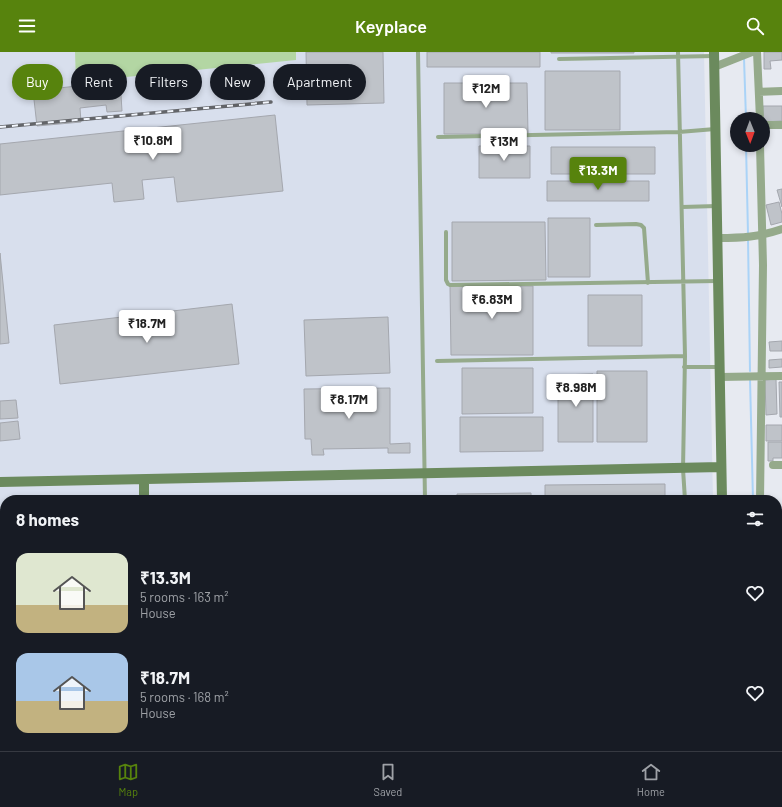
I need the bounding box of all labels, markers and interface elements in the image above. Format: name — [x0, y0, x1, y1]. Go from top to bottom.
icon: menu — [16, 15, 38, 37]
text: Keyplace — [355, 15, 427, 37]
icon: search — [744, 15, 766, 37]
chip: Buy — [12, 64, 63, 100]
chip: Rent — [71, 64, 127, 100]
chip: Filters — [135, 64, 202, 100]
chip: New — [210, 64, 265, 100]
chip: Apartment — [273, 64, 366, 100]
pin: ₹12M — [462, 75, 510, 109]
text: ₹12M — [472, 80, 500, 96]
north arrow — [730, 112, 770, 152]
map controls — [730, 112, 770, 152]
pin: ₹10.8M — [120, 127, 186, 161]
pin: ₹13M — [480, 128, 528, 162]
text: ₹10.8M — [133, 132, 173, 148]
text: ₹13M — [490, 133, 518, 149]
pin: ₹13.3M — [565, 157, 631, 191]
text: ₹13.3M — [579, 162, 617, 178]
pin: ₹6.83M — [459, 286, 525, 320]
text: ₹6.83M — [471, 291, 513, 307]
pin: ₹18.7M — [114, 310, 180, 344]
text: ₹18.7M — [128, 315, 166, 331]
pin: ₹8.98M — [543, 374, 609, 408]
text: ₹8.98M — [555, 379, 597, 395]
pin: ₹8.17M — [316, 386, 382, 420]
text: ₹8.17M — [330, 391, 368, 407]
icon: filters — [744, 508, 766, 530]
text: 8 homes — [16, 509, 79, 529]
text: ₹13.3M — [140, 567, 191, 587]
icon: home — [48, 569, 96, 617]
icon: heart — [744, 582, 766, 604]
text: 5 rooms · 163 m² — [140, 589, 229, 605]
text: House — [140, 605, 176, 621]
text: ₹18.7M — [140, 667, 190, 687]
icon: home — [48, 669, 96, 717]
icon: heart — [744, 682, 766, 704]
text: 5 rooms · 168 m² — [140, 689, 229, 705]
text: House — [140, 705, 176, 721]
tab: Map — [117, 761, 139, 798]
tab: Saved — [374, 761, 402, 798]
tab: Home — [637, 761, 665, 798]

